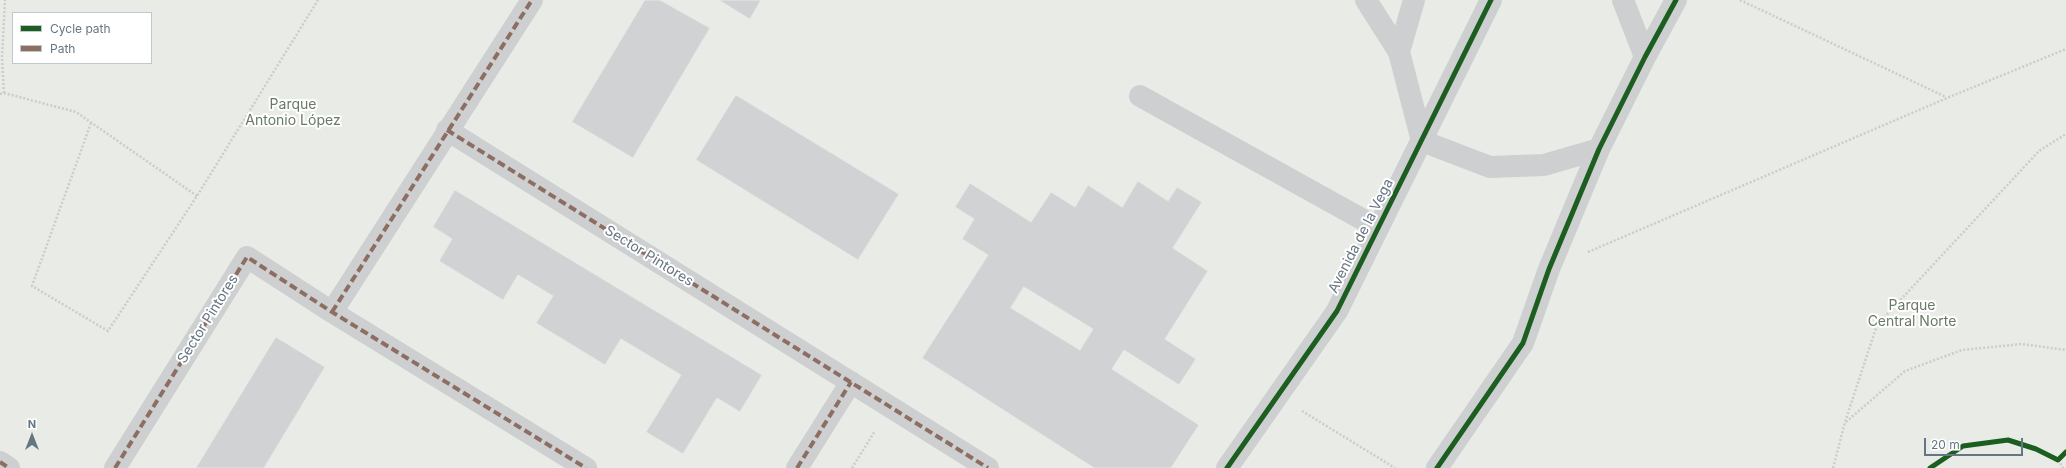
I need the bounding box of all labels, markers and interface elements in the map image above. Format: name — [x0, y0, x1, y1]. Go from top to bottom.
legend — [12, 12, 152, 64]
text: Cycle path — [50, 21, 111, 36]
text: Path — [50, 41, 75, 56]
park label: Parque Antonio López — [245, 97, 341, 130]
street label: Avenida de la Vega — [1325, 176, 1397, 296]
street label: Sector Pintores — [602, 222, 696, 290]
street label: Sector Pintores — [174, 272, 242, 366]
park label: Parque Central Norte — [1868, 298, 1956, 330]
north arrow — [12, 416, 52, 456]
text: N — [28, 417, 36, 431]
scale bar — [1926, 430, 2025, 456]
text: 20 m — [1931, 437, 1960, 452]

